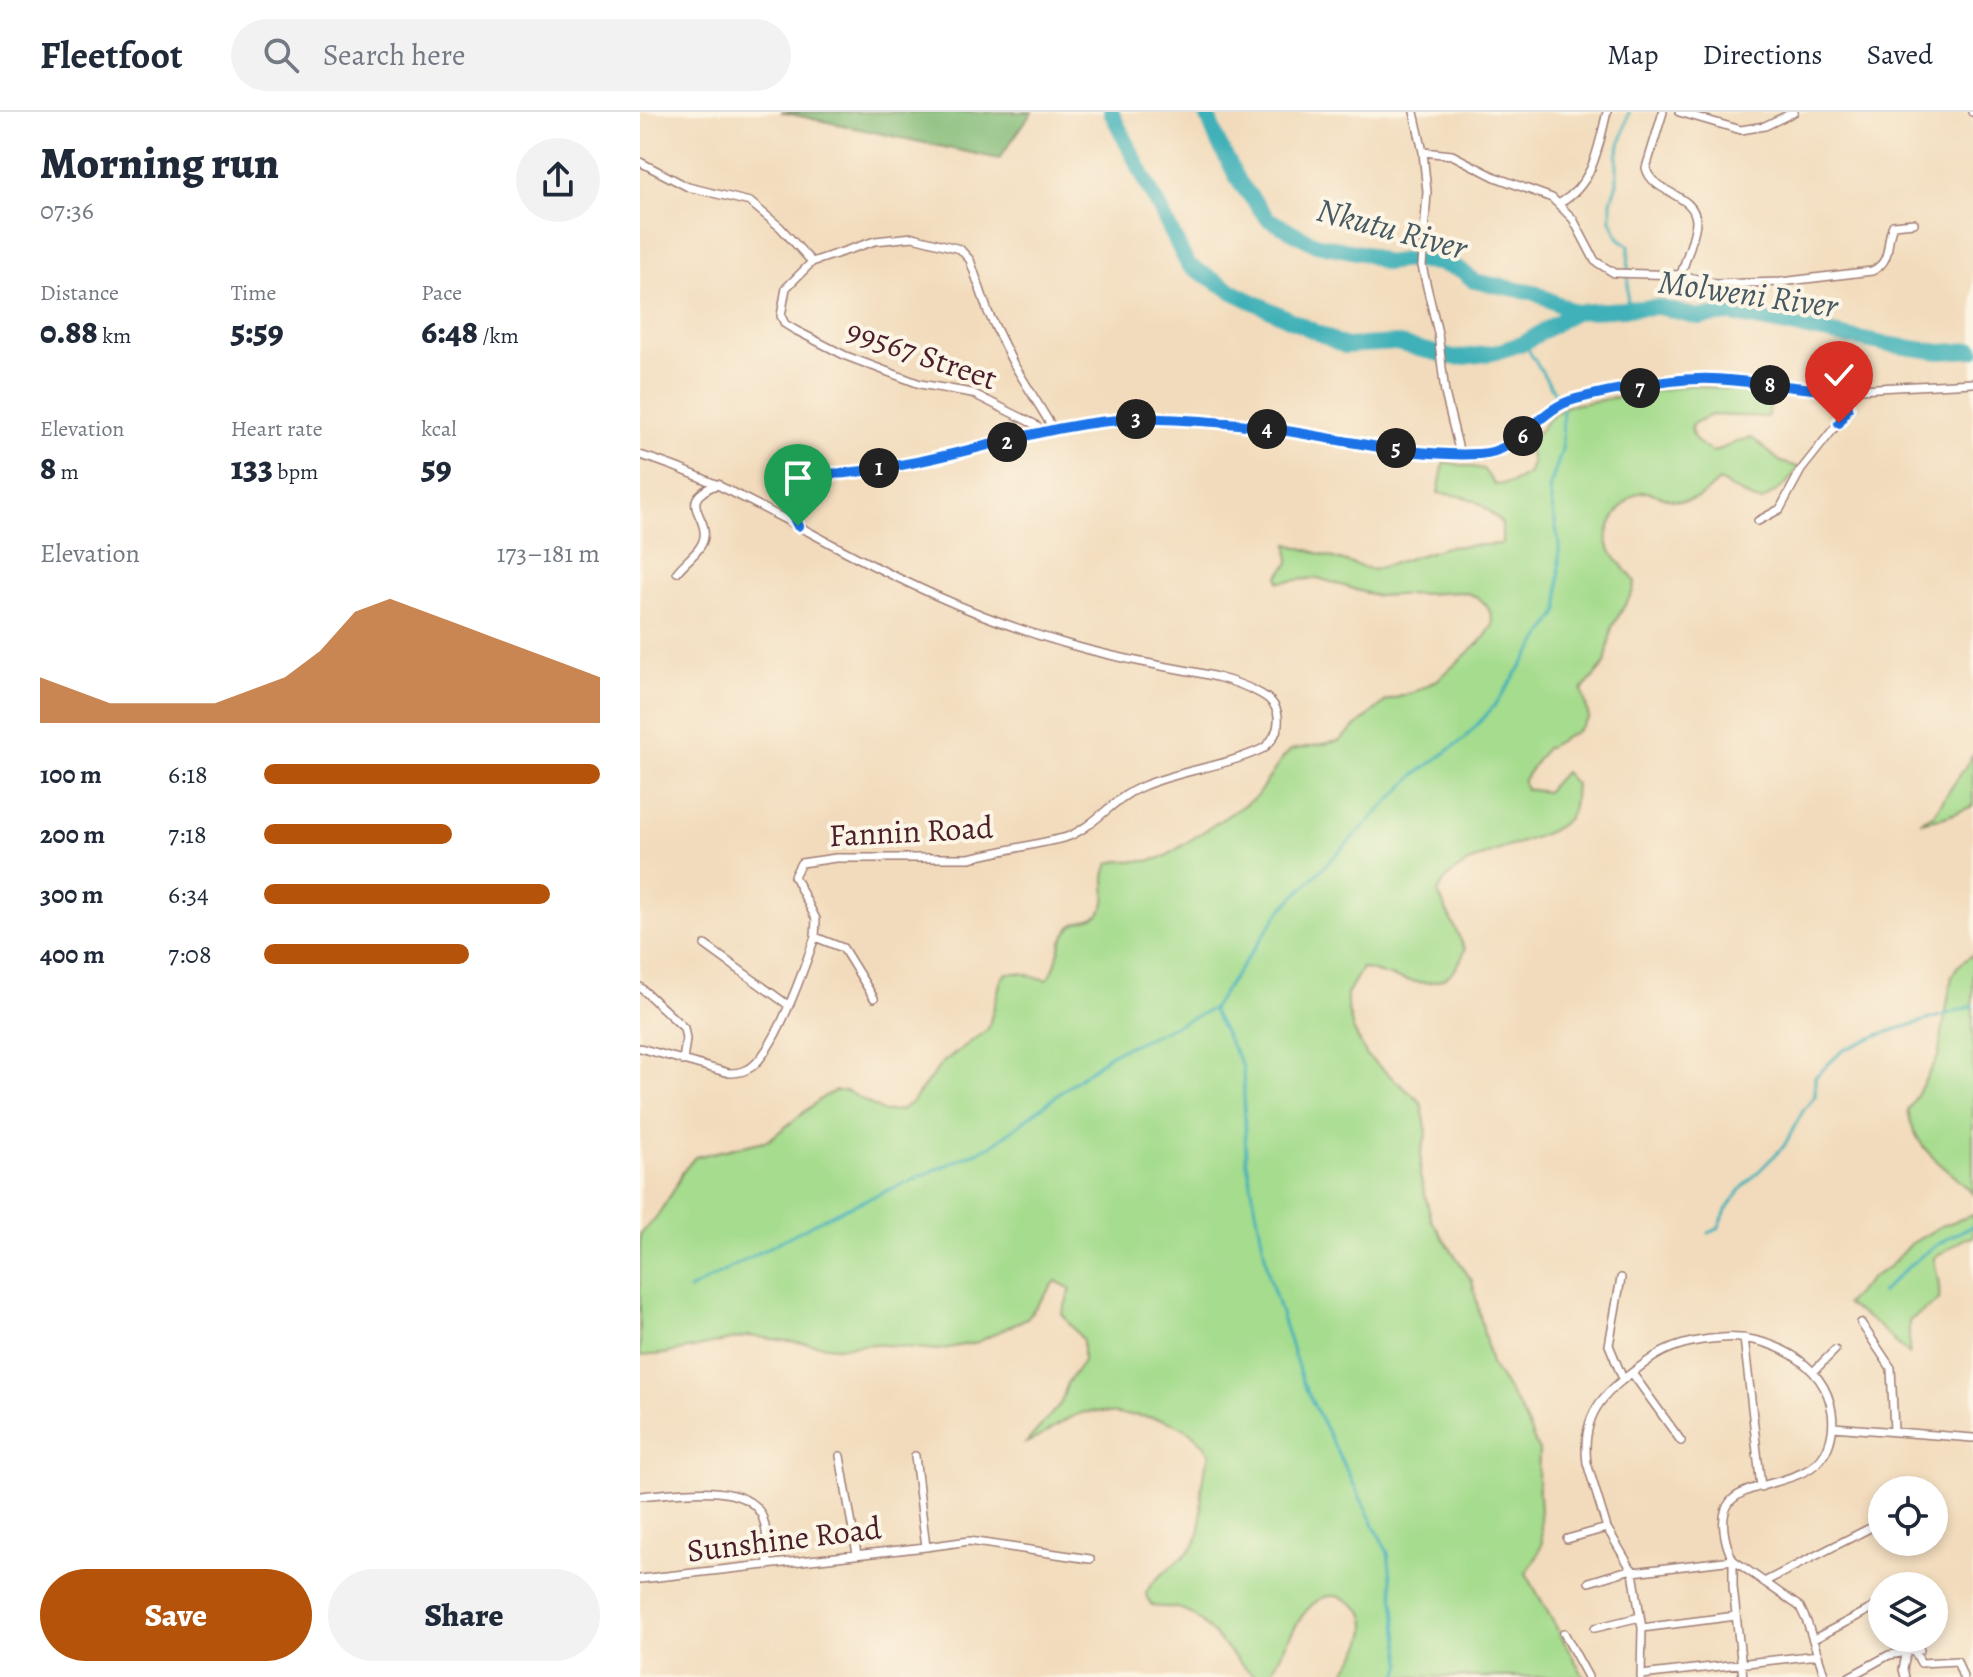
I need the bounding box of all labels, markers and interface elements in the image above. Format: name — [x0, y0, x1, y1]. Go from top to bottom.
search box — [231, 19, 791, 91]
text: Fleetfoot — [40, 29, 183, 81]
icon: search — [259, 33, 303, 77]
text: Search here — [323, 35, 465, 75]
text: Map — [1607, 36, 1658, 74]
text: Directions — [1702, 36, 1823, 74]
text: Saved — [1867, 36, 1933, 74]
text: Morning run — [40, 133, 279, 193]
button: share — [516, 138, 600, 222]
water label: Nkutu River — [1312, 186, 1473, 271]
text: 07:36 — [40, 193, 94, 228]
water label: Molweni River — [1655, 258, 1842, 330]
text: Distance — [40, 278, 119, 308]
text: Time — [231, 278, 276, 308]
text: Pace — [421, 278, 462, 308]
text: 0.88 — [40, 308, 98, 355]
text: 5:59 — [231, 308, 284, 355]
text: 6:48 — [421, 308, 478, 355]
street label: 99567 Street — [841, 308, 1003, 400]
text: km — [98, 321, 131, 351]
text: /km — [478, 321, 519, 351]
pin — [1805, 341, 1873, 423]
icon: check — [1817, 353, 1861, 397]
pin: 8 — [1750, 365, 1790, 405]
pin: 7 — [1620, 368, 1660, 408]
text: 8 — [1765, 370, 1775, 400]
text: 7 — [1635, 373, 1645, 403]
pin: 3 — [1116, 399, 1156, 439]
text: 3 — [1131, 404, 1141, 434]
pin: 4 — [1247, 409, 1287, 449]
text: Elevation — [40, 414, 124, 444]
text: Heart rate — [231, 414, 323, 444]
text: kcal — [421, 414, 457, 444]
text: 4 — [1262, 414, 1272, 444]
pin: 6 — [1503, 416, 1543, 456]
text: 6 — [1518, 421, 1528, 451]
pin: 2 — [987, 422, 1027, 462]
text: 2 — [1002, 427, 1012, 457]
pin: 5 — [1376, 428, 1416, 468]
text: 5 — [1391, 433, 1401, 463]
text: 8 — [40, 444, 56, 491]
text: 133 — [231, 444, 273, 491]
text: 59 — [421, 444, 452, 491]
pin — [764, 444, 832, 526]
pin: 1 — [859, 448, 899, 488]
text: 1 — [875, 453, 883, 483]
icon: arrive — [776, 456, 820, 500]
text: m — [56, 457, 79, 487]
text: bpm — [273, 457, 318, 487]
text: Elevation — [40, 536, 140, 571]
text: 173–181 m — [496, 536, 600, 571]
text: 100 m — [40, 757, 102, 792]
text: 6:18 — [168, 757, 208, 792]
street label: Fannin Road — [828, 805, 995, 857]
text: 200 m — [40, 817, 105, 852]
text: 7:18 — [168, 817, 207, 852]
text: 300 m — [40, 877, 104, 912]
text: 6:34 — [168, 877, 209, 912]
text: 400 m — [40, 937, 105, 972]
text: 7:08 — [168, 937, 212, 972]
map controls — [1868, 1476, 1948, 1652]
button: locate — [1868, 1476, 1948, 1556]
street label: Sunshine Road — [684, 1505, 885, 1573]
button: Save — [40, 1569, 312, 1661]
button: Share — [328, 1569, 600, 1661]
button: layers — [1868, 1572, 1948, 1652]

